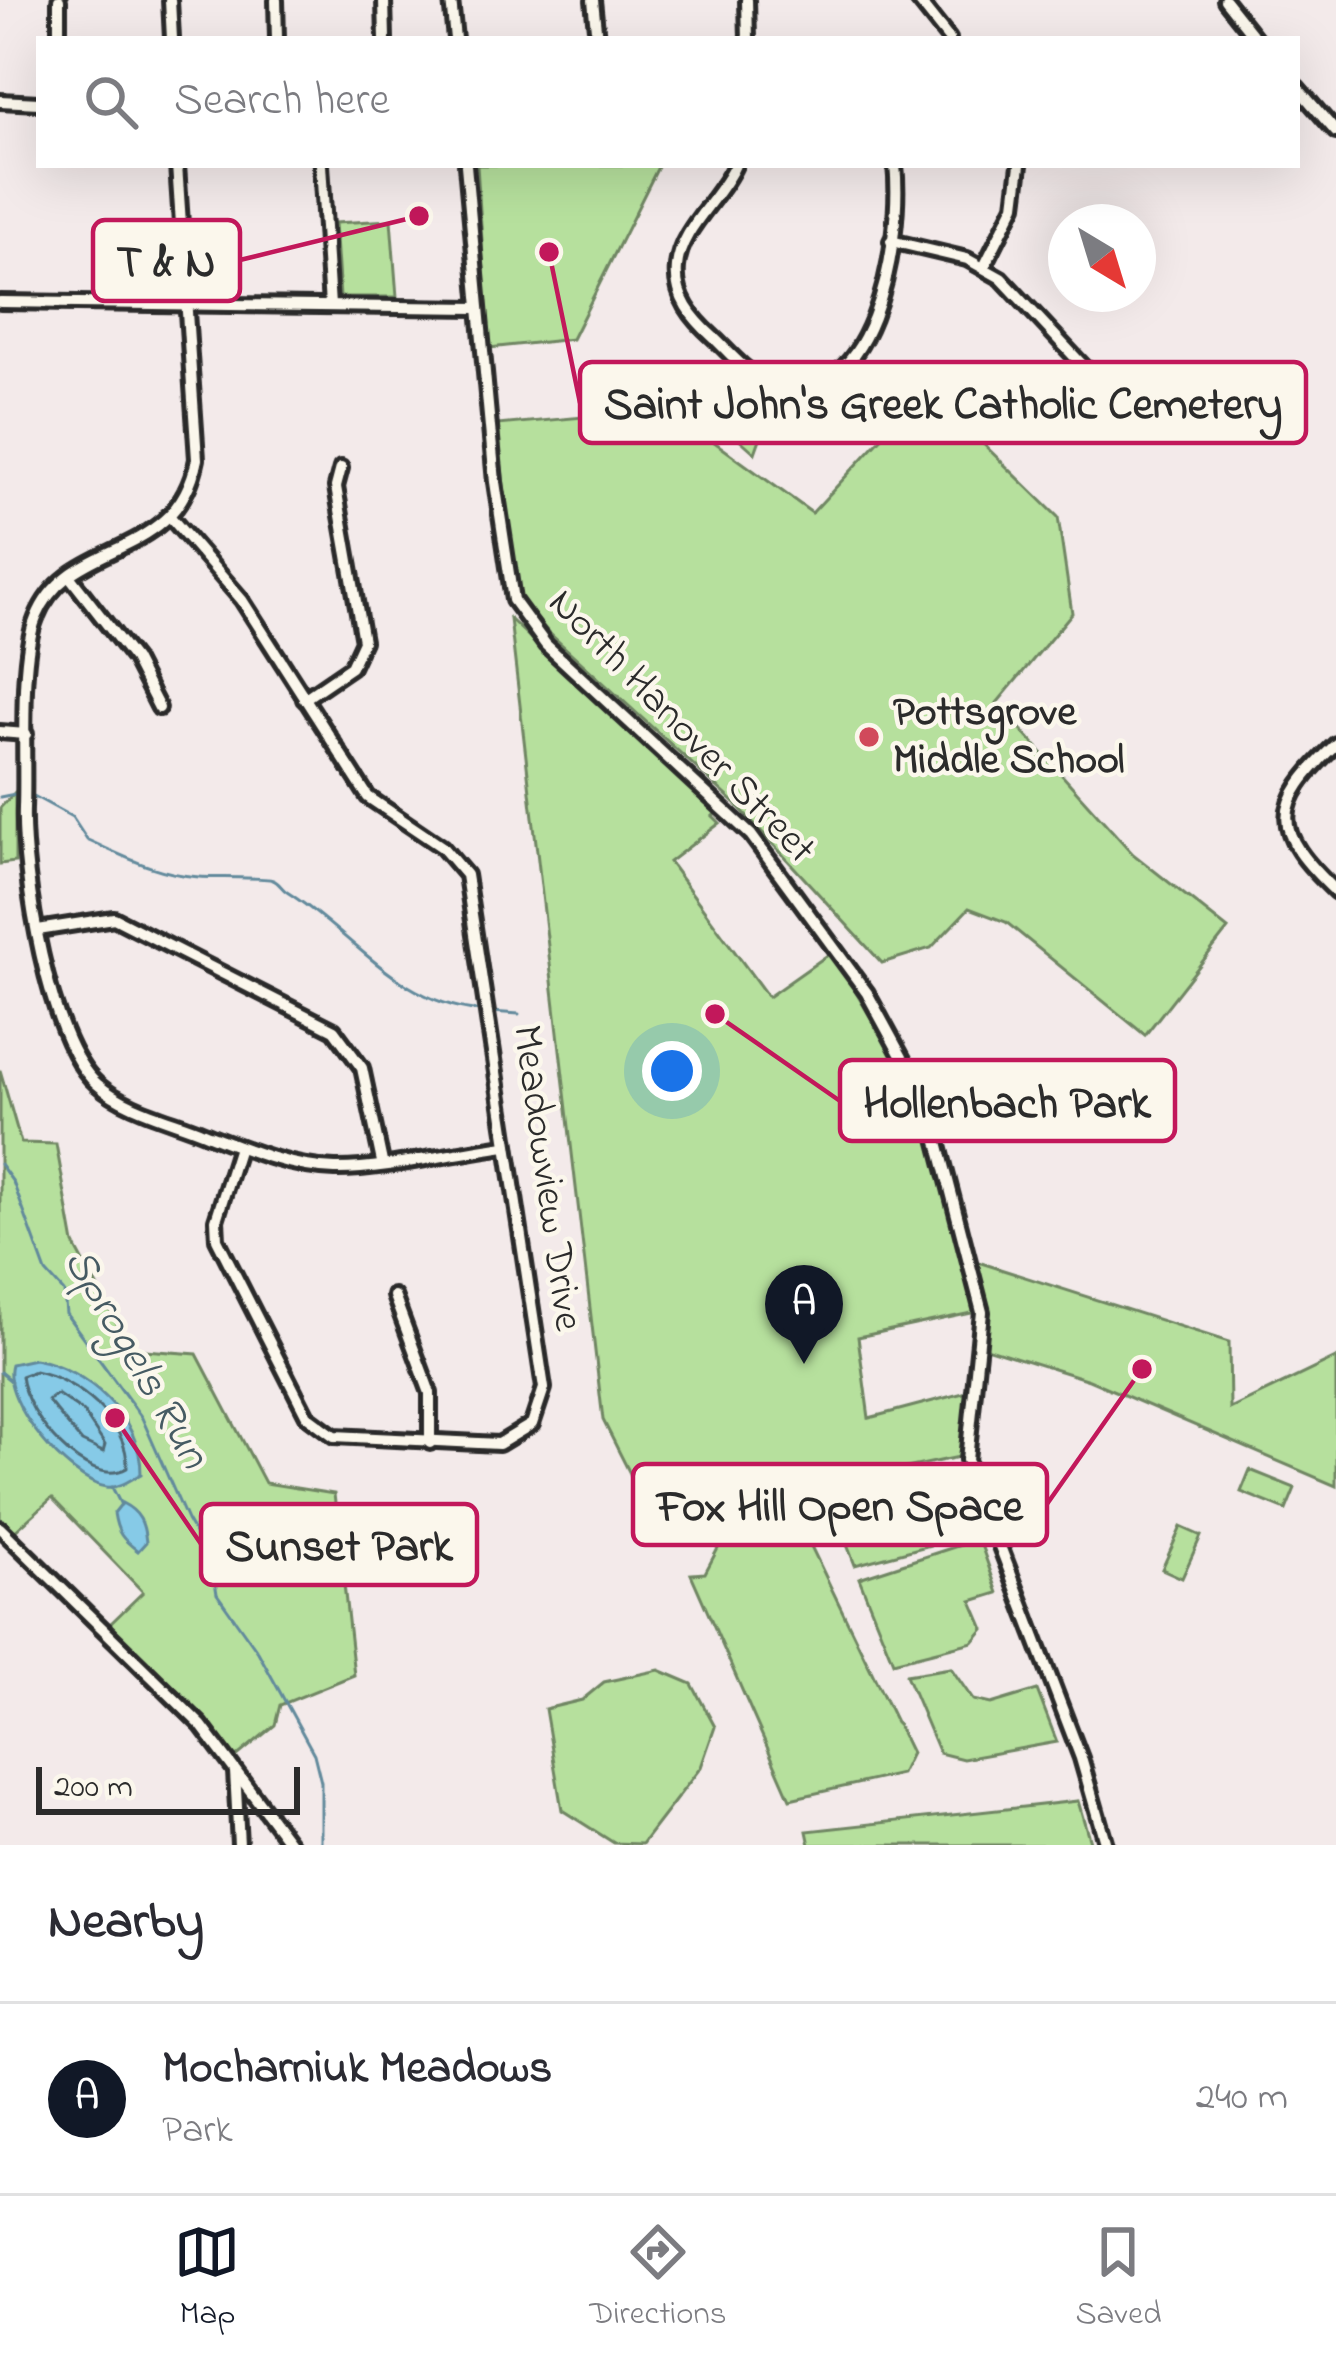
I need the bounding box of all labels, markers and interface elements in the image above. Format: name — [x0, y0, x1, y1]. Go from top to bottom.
search box — [36, 36, 1300, 168]
icon: search — [78, 69, 144, 135]
text: Search here — [174, 69, 390, 135]
north arrow — [1048, 204, 1156, 312]
callout: T & N — [93, 220, 240, 301]
text: T & N — [116, 232, 216, 298]
callout: Saint John's Greek Catholic Cemetery — [580, 362, 1306, 443]
text: Saint John's Greek Catholic Cemetery — [604, 374, 1282, 440]
street label: North Hanover Street — [533, 575, 829, 879]
place label: Pottsgrove Middle School — [893, 683, 1125, 792]
marker: Pottsgrove Middle School — [856, 724, 882, 750]
street label: Meadowview Drive — [494, 1021, 598, 1335]
your location — [642, 1041, 702, 1101]
callout: Hollenbach Park — [840, 1060, 1175, 1141]
text: Hollenbach Park — [863, 1073, 1152, 1139]
water label: Sprogels Run — [45, 1236, 226, 1483]
pin: A — [765, 1265, 843, 1364]
callout: Fox Hill Open Space — [633, 1464, 1047, 1545]
text: Fox Hill Open Space — [655, 1476, 1025, 1542]
callout: Sunset Park — [201, 1504, 477, 1585]
text: Sunset Park — [225, 1516, 454, 1582]
scale bar — [36, 1761, 300, 1814]
text: 200 m — [54, 1764, 133, 1812]
text: Nearby — [48, 1886, 204, 1961]
text: Mocharniuk Meadows — [162, 2037, 552, 2103]
text: A — [75, 2070, 99, 2127]
text: 240 m — [1196, 2070, 1288, 2127]
text: Park — [162, 2103, 232, 2160]
tab: Map — [174, 2219, 240, 2339]
tab: Directions — [589, 2219, 727, 2339]
tab: Saved — [1075, 2219, 1162, 2339]

